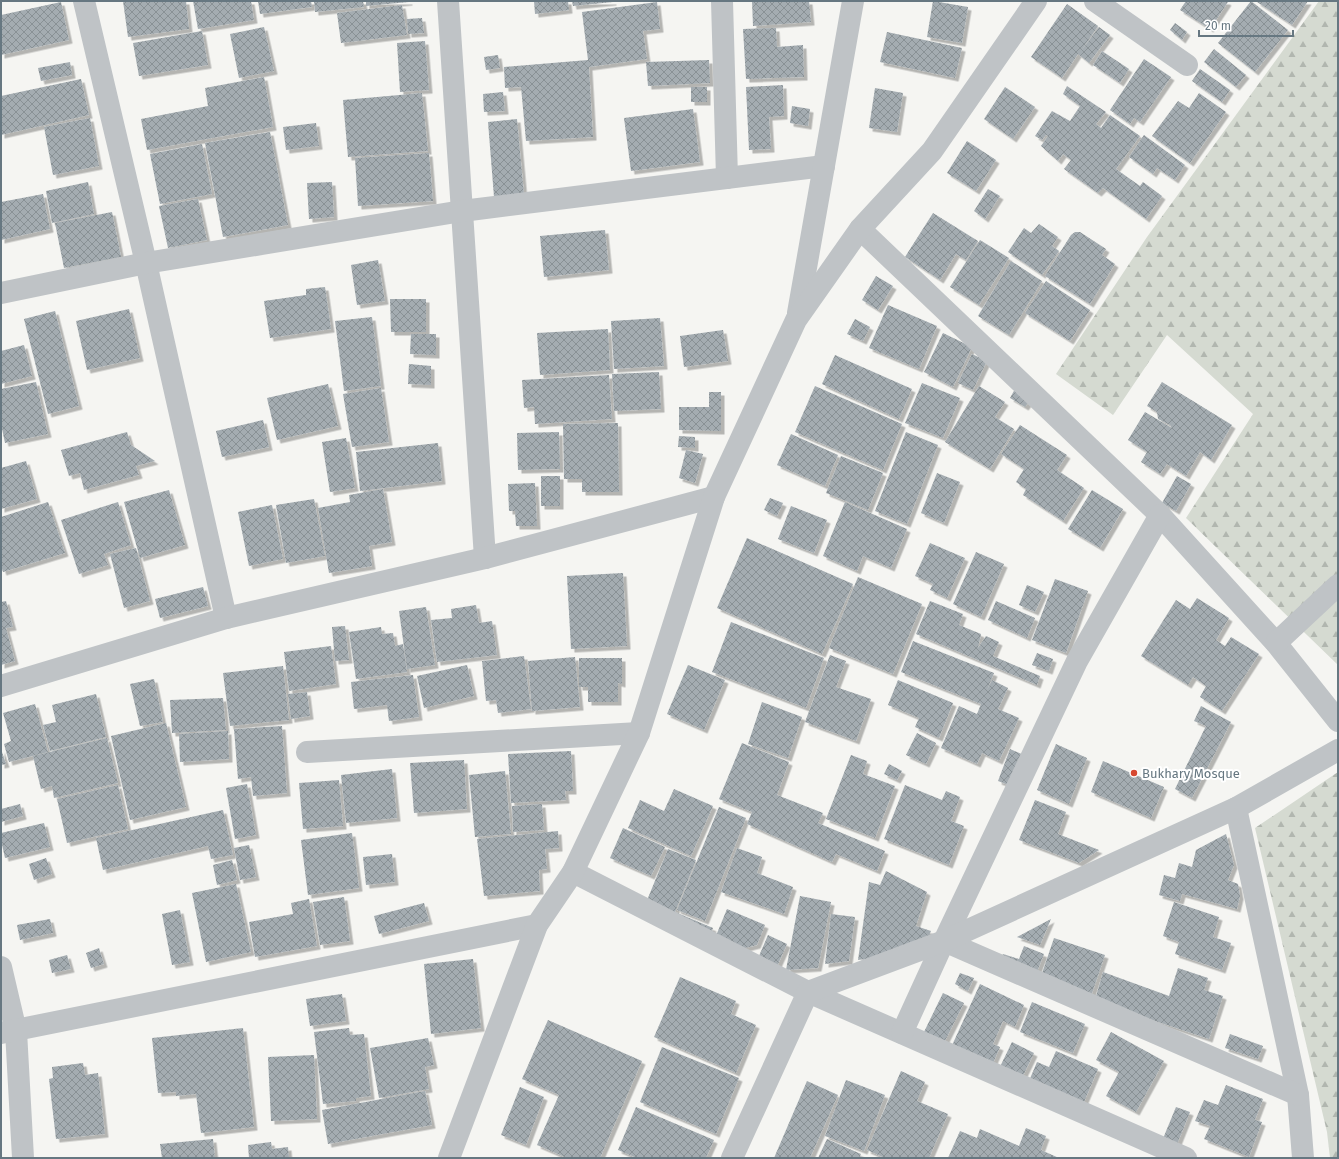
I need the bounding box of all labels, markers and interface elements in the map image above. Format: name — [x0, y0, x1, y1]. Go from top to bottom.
scale bar — [1199, 12, 1293, 38]
text: 20 m — [1205, 19, 1231, 33]
place label: Bukhary Mosque — [1142, 766, 1240, 781]
marker: Bukhary Mosque — [1129, 768, 1139, 778]

